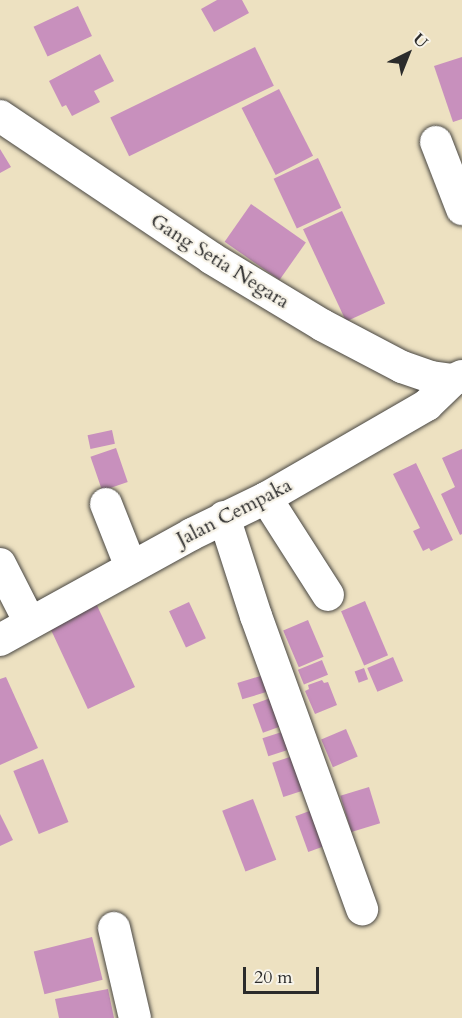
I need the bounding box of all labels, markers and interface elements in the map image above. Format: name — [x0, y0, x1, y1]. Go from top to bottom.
north arrow — [378, 24, 438, 84]
text: U — [408, 28, 433, 53]
street label: Gang Setia Negara — [146, 209, 294, 313]
street label: Jalan Cempaka — [173, 473, 295, 551]
scale bar — [246, 955, 322, 993]
text: 20 m — [254, 965, 293, 990]

